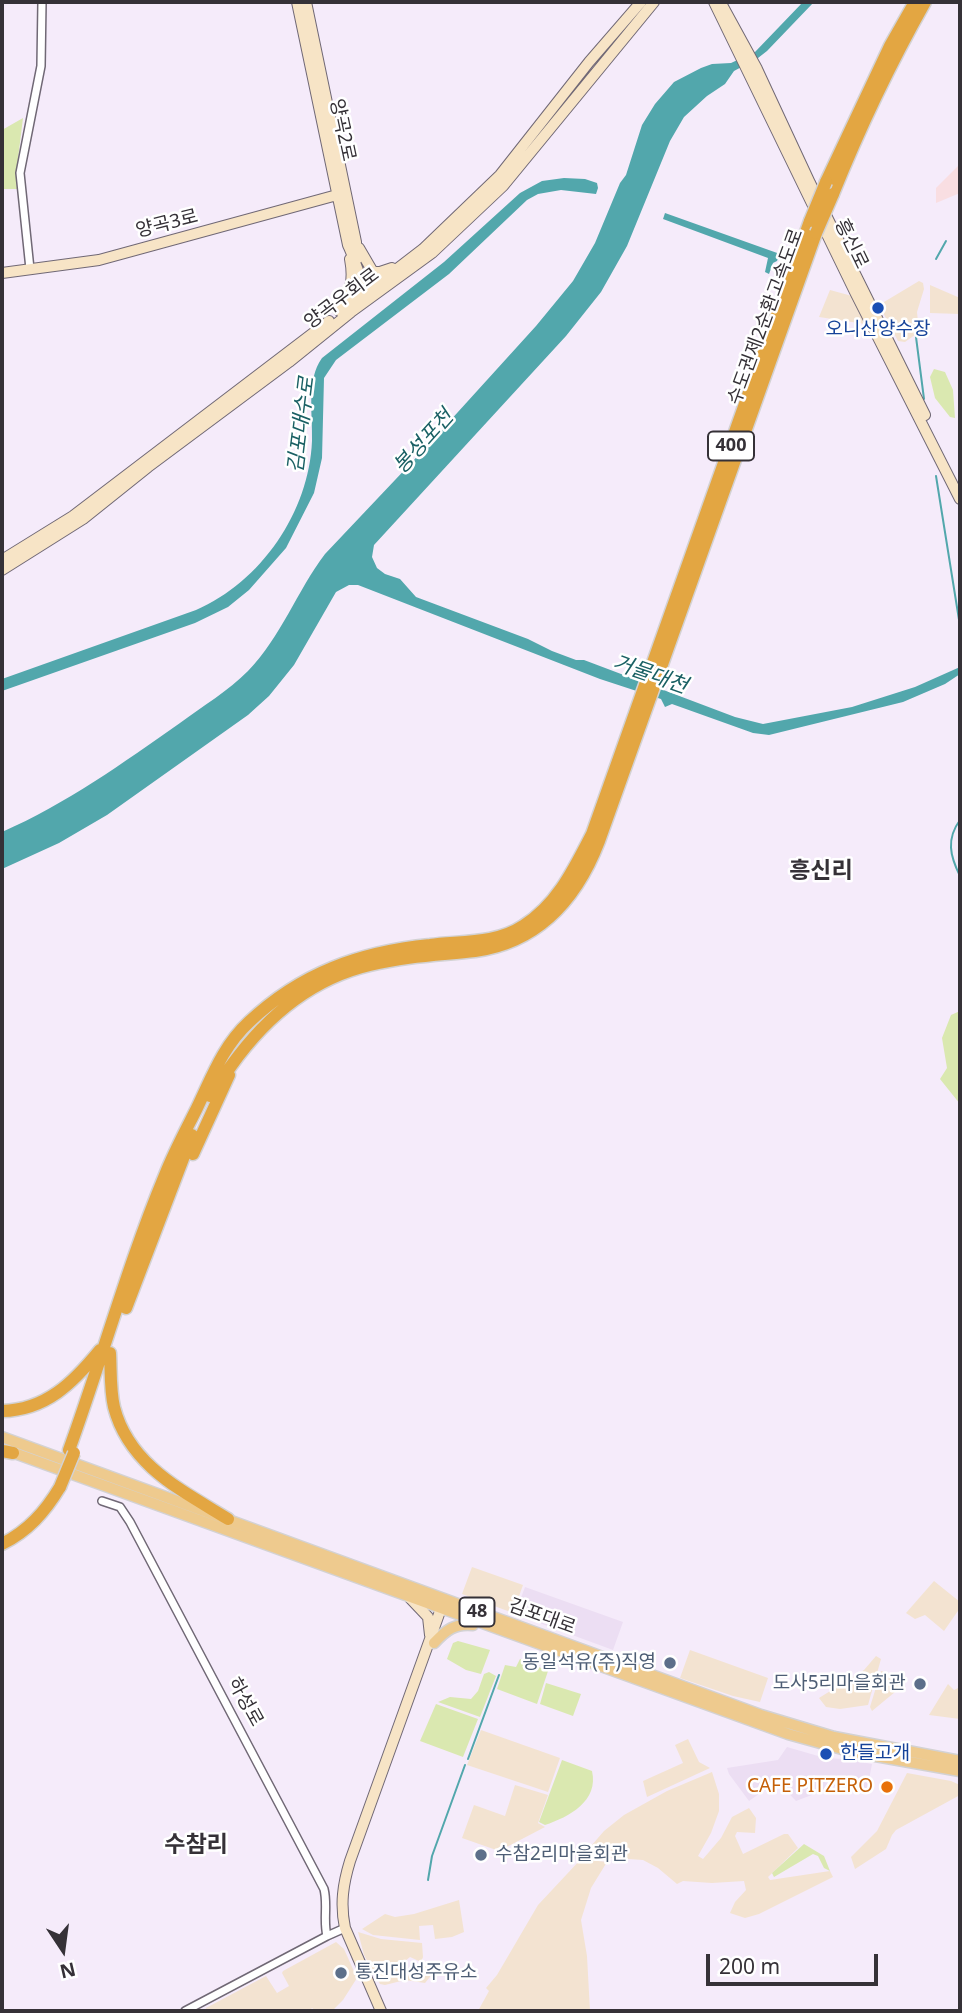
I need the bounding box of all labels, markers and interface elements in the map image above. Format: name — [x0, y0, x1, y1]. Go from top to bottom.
street label: 양곡2로 — [324, 97, 360, 163]
street label: 양곡3로 — [134, 205, 200, 243]
street label: 흥신로 — [829, 215, 873, 273]
street label: 수도권제2순환고속도로 — [724, 226, 808, 408]
street label: 양곡우회로 — [300, 264, 384, 334]
marker: 오니산양수장 — [870, 300, 886, 316]
place label: 오니산양수장 — [826, 319, 930, 341]
water label: 김포대수로 — [284, 376, 320, 474]
water label: 봉성포천 — [389, 405, 459, 479]
road number: 400 — [708, 432, 754, 461]
water label: 거물대천 — [609, 651, 691, 699]
district label: 흥신리 — [789, 857, 853, 885]
street label: 김포대로 — [505, 1594, 579, 1640]
road number: 48 — [460, 1597, 494, 1626]
place label: 동일석유(주)직영 — [522, 1652, 656, 1674]
marker: 동일석유(주)직영 — [662, 1655, 678, 1671]
place label: 도사5리마을회관 — [773, 1673, 906, 1695]
street label: 하성로 — [222, 1674, 268, 1730]
marker: 도사5리마을회관 — [912, 1676, 928, 1692]
place label: 한들고개 — [840, 1743, 910, 1765]
marker: 한들고개 — [818, 1746, 834, 1762]
place label: CAFE PITZERO — [747, 1776, 873, 1798]
marker: CAFE PITZERO — [879, 1779, 895, 1795]
district label: 수참리 — [164, 1831, 228, 1859]
place label: 수참2리마을회관 — [495, 1844, 628, 1866]
marker: 수참2리마을회관 — [473, 1847, 489, 1863]
north arrow — [28, 1915, 98, 1985]
scale bar — [710, 1940, 881, 1984]
text: 200 m — [719, 1952, 780, 1980]
text: N — [57, 1956, 78, 1985]
place label: 통진대성주유소 — [355, 1962, 477, 1984]
marker: 통진대성주유소 — [333, 1965, 349, 1981]

